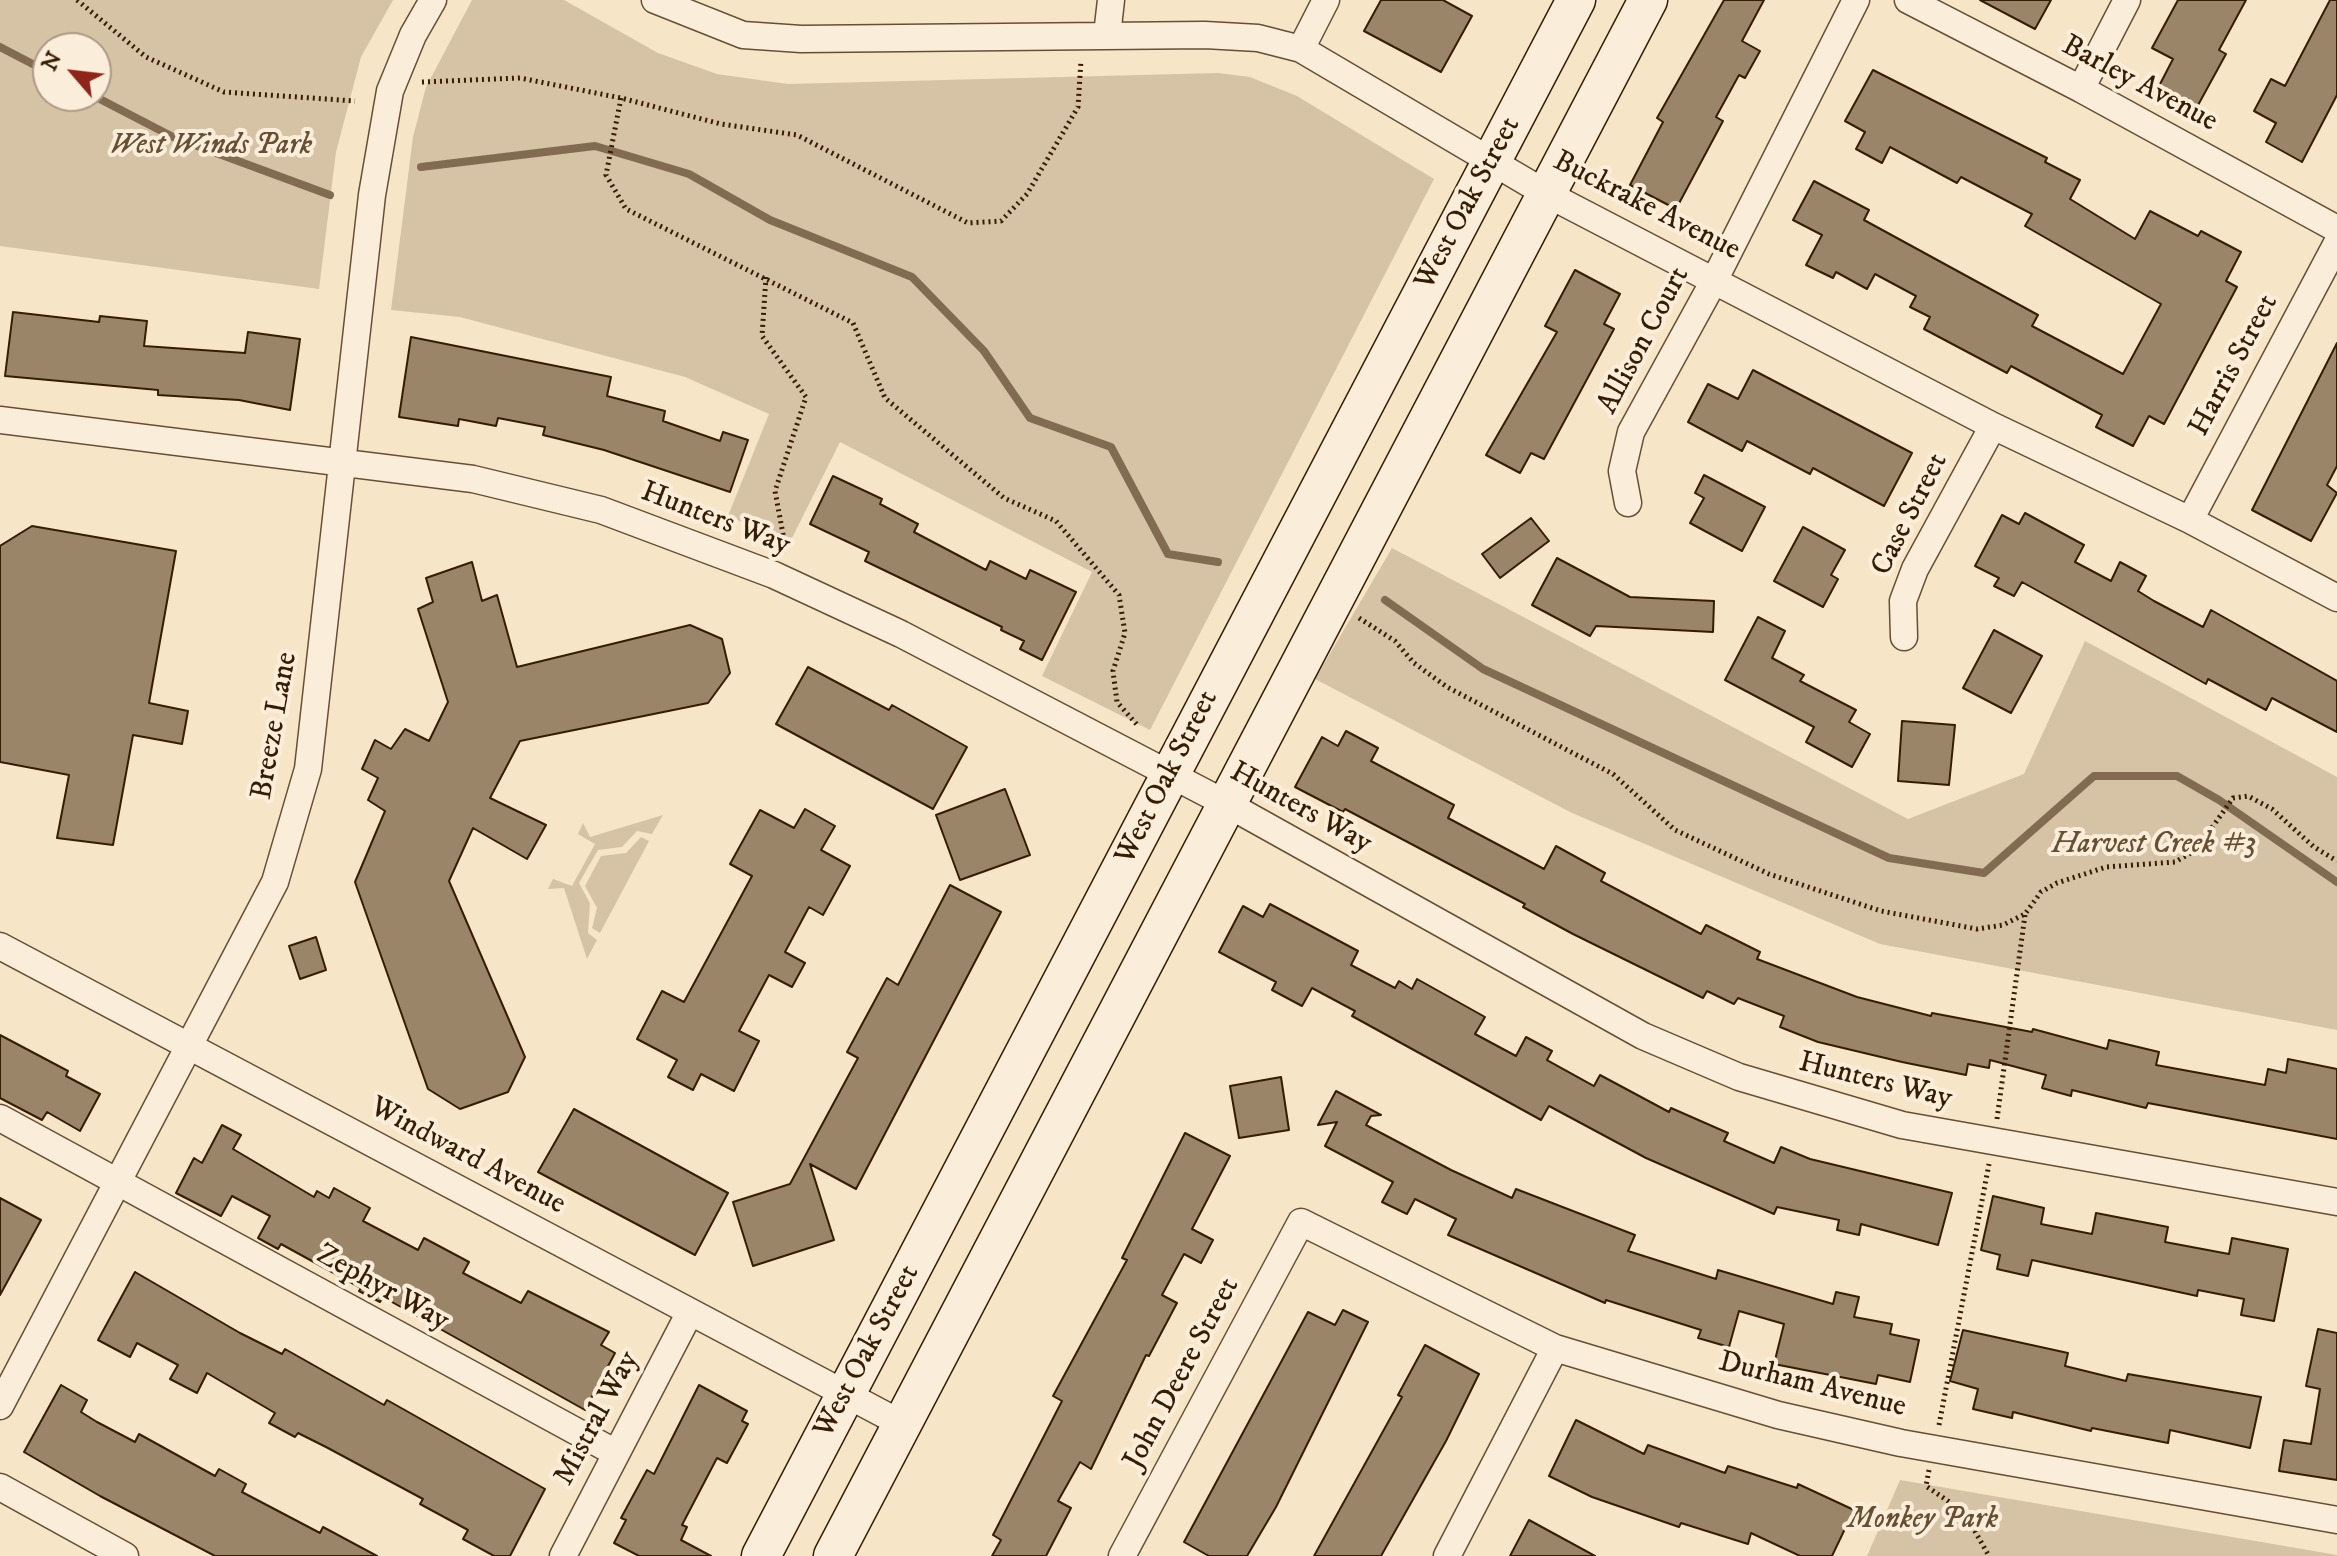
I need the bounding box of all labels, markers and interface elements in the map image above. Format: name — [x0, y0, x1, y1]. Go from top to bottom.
street label: Barley Avenue — [2055, 29, 2223, 141]
north arrow — [32, 32, 112, 112]
text: N — [36, 47, 68, 76]
street label: West Oak Street — [1408, 111, 1530, 297]
park label: West Winds Park — [110, 129, 312, 165]
street label: Buckrake Avenue — [1546, 144, 1746, 270]
street label: Allison Court — [1591, 261, 1699, 421]
street label: Harris Street — [2183, 289, 2287, 443]
street label: Case Street — [1865, 448, 1957, 582]
street label: Hunters Way — [635, 475, 795, 565]
street label: Breeze Lane — [245, 649, 307, 803]
street label: West Oak Street — [1109, 685, 1227, 871]
street label: Hunters Way — [1223, 755, 1377, 863]
park label: Harvest Creek #3 — [2051, 828, 2257, 864]
street label: Hunters Way — [1795, 1046, 1955, 1118]
street label: Windward Avenue — [363, 1090, 571, 1224]
street label: Zephyr Way — [309, 1238, 455, 1340]
street label: West Oak Street — [807, 1259, 929, 1445]
street label: John Deere Street — [1117, 1272, 1249, 1476]
street label: Durham Avenue — [1715, 1345, 1909, 1427]
street label: Mistral Way — [548, 1346, 648, 1492]
park label: Monkey Park — [1848, 1503, 1998, 1539]

